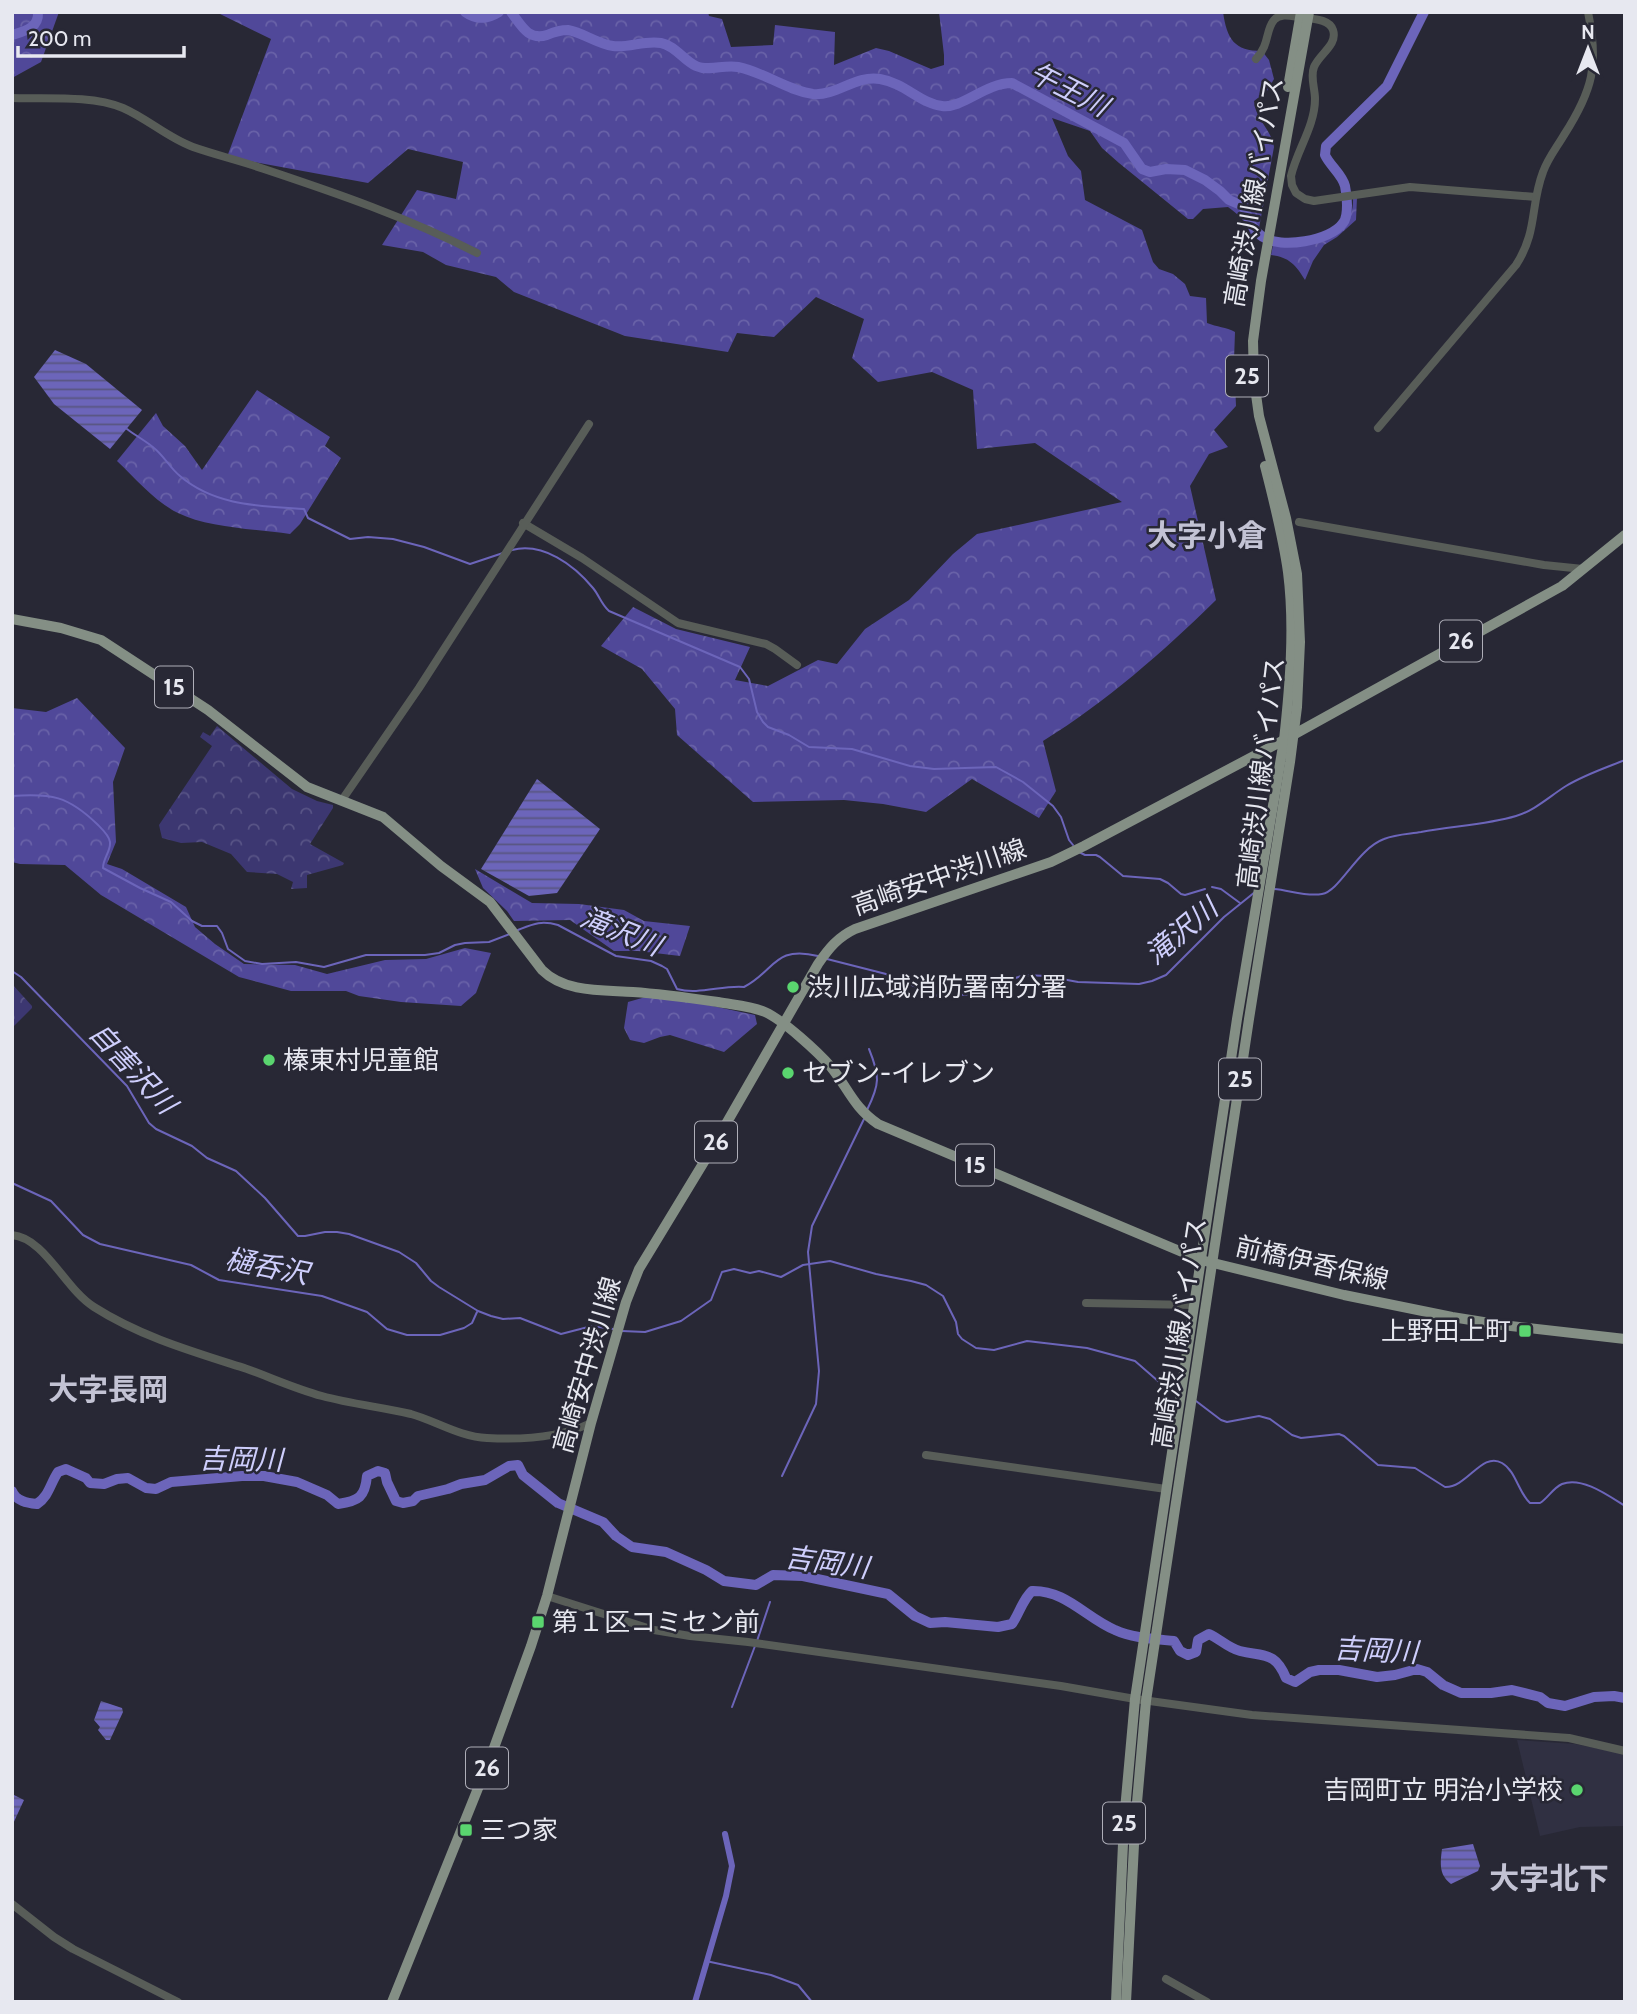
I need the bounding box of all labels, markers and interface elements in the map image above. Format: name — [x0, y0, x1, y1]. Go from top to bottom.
scale bar — [18, 14, 184, 58]
north arrow — [1553, 14, 1623, 84]
text: N — [1581, 21, 1595, 44]
text: 200 m — [28, 26, 91, 51]
water label: 午王川 — [1024, 55, 1117, 125]
street label: 高崎渋川線バイパス — [1218, 74, 1290, 310]
road number: 25 — [1226, 356, 1268, 396]
district label: 大字小倉 — [1147, 517, 1267, 554]
road number: 26 — [1440, 620, 1482, 662]
street label: 高崎渋川線バイパス — [1231, 655, 1291, 891]
road number: 15 — [155, 666, 193, 708]
street label: 高崎安中渋川線 — [848, 832, 1030, 922]
water label: 滝沢川 — [1138, 889, 1226, 971]
water label: 滝沢川 — [576, 900, 669, 964]
place label: 渋川広域消防署南分署 — [807, 971, 1067, 1003]
marker: 渋川広域消防署南分署 — [785, 979, 801, 995]
water label: 自害沢川 — [82, 1015, 186, 1123]
place label: 榛東村児童館 — [283, 1044, 439, 1076]
marker: 榛東村児童館 — [261, 1052, 277, 1068]
place label: セブン-イレブン — [802, 1057, 995, 1089]
road number: 25 — [1219, 1058, 1261, 1100]
marker: セブン-イレブン — [780, 1065, 796, 1081]
road number: 26 — [695, 1122, 737, 1162]
road number: 15 — [956, 1144, 994, 1185]
street label: 高崎渋川線バイパス — [1145, 1215, 1213, 1451]
street label: 前橋伊香保線 — [1232, 1230, 1392, 1296]
water label: 樋呑沢 — [223, 1241, 315, 1291]
street label: 高崎安中渋川線 — [547, 1273, 627, 1457]
place label: 上野田上町 — [1381, 1315, 1511, 1347]
marker: 上野田上町 — [1517, 1323, 1533, 1339]
district label: 大字長岡 — [48, 1371, 168, 1408]
water label: 吉岡川 — [199, 1441, 286, 1477]
water label: 吉岡川 — [783, 1539, 874, 1585]
place label: 第１区コミセン前 — [552, 1606, 760, 1638]
marker: 第１区コミセン前 — [530, 1614, 546, 1630]
water label: 吉岡川 — [1333, 1631, 1422, 1669]
road number: 26 — [466, 1748, 508, 1788]
place label: 吉岡町立 明治小学校 — [1323, 1774, 1563, 1806]
marker: 吉岡町立 明治小学校 — [1569, 1782, 1585, 1798]
road number: 25 — [1103, 1802, 1145, 1844]
place label: 三つ家 — [480, 1814, 558, 1846]
marker: 三つ家 — [458, 1822, 474, 1838]
district label: 大字北下 — [1489, 1860, 1609, 1897]

